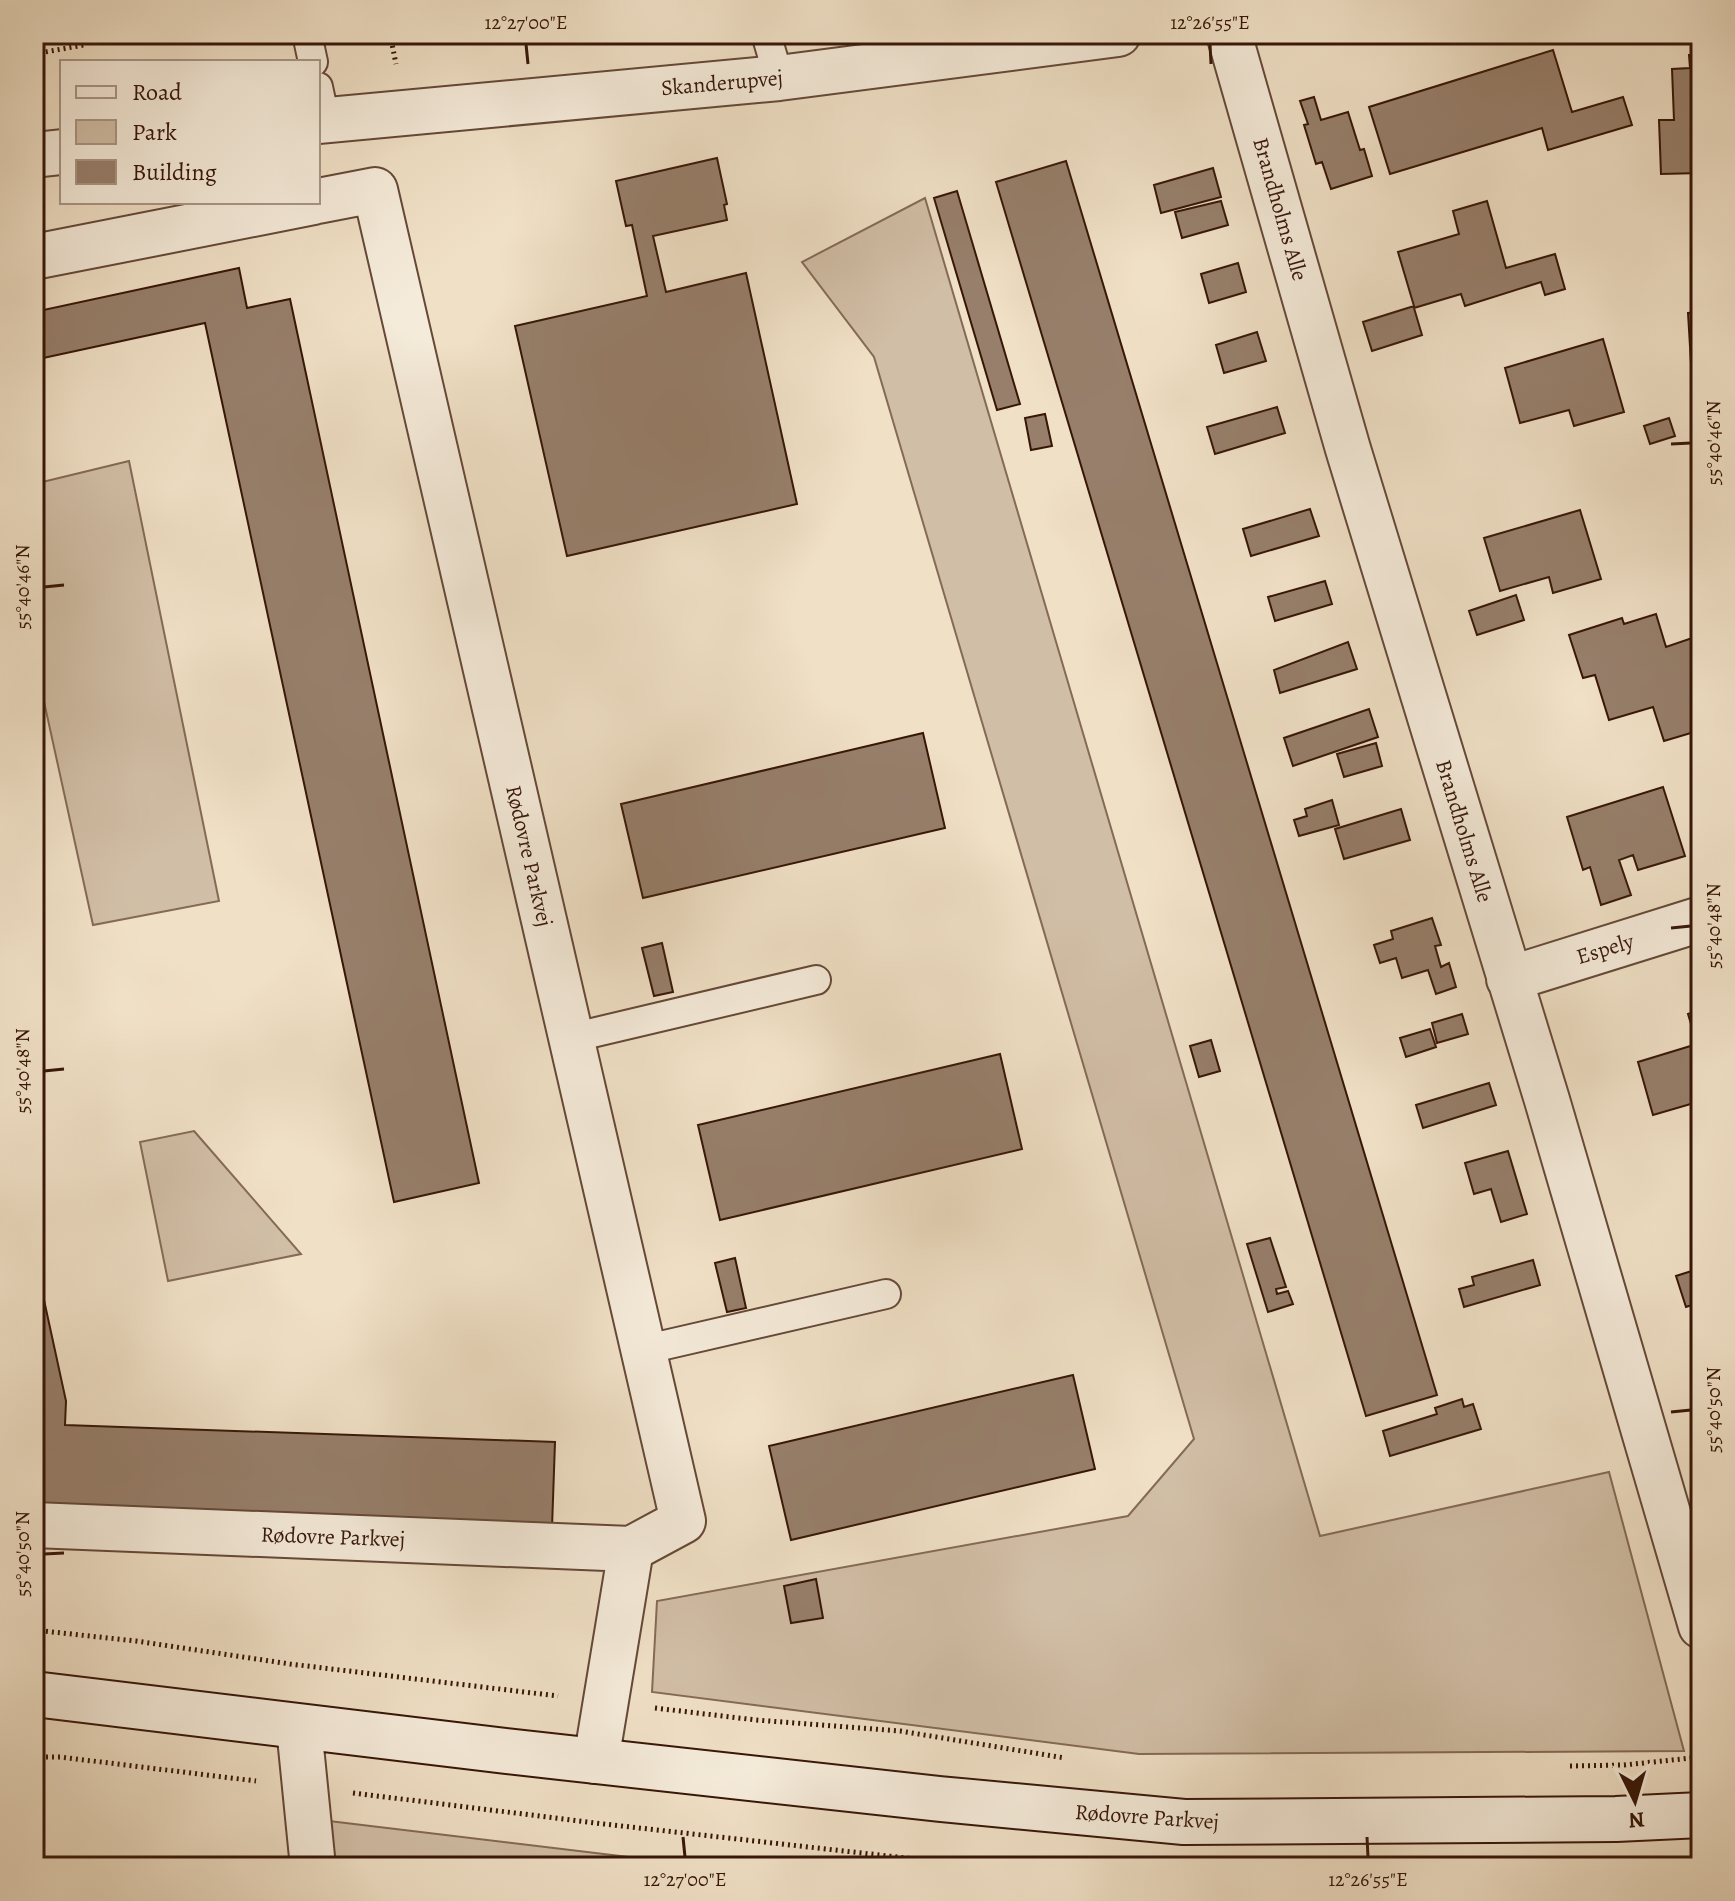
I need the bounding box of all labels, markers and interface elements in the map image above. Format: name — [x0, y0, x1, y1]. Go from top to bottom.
text: 12°27'00"E — [485, 9, 567, 36]
text: 12°26'55"E — [1170, 9, 1250, 36]
legend — [60, 60, 320, 204]
street label: Skanderupvej — [660, 63, 784, 103]
text: Road — [132, 76, 182, 108]
text: Park — [132, 116, 177, 148]
street label: Brandholms Alle — [1245, 134, 1315, 284]
text: Building — [132, 156, 217, 188]
text: 55°40'46"N — [1700, 400, 1727, 486]
text: 55°40'46"N — [9, 544, 36, 630]
street label: Brandholms Alle — [1428, 756, 1500, 906]
street label: Rødovre Parkvej — [498, 782, 560, 930]
text: 55°40'48"N — [1700, 883, 1727, 969]
street label: Espely — [1573, 926, 1638, 972]
text: 55°40'48"N — [9, 1028, 36, 1114]
text: 55°40'50"N — [1700, 1367, 1727, 1453]
text: 55°40'50"N — [9, 1511, 36, 1597]
street label: Rødovre Parkvej — [260, 1519, 406, 1555]
north arrow — [1595, 1761, 1675, 1841]
street label: Rødovre Parkvej — [1074, 1797, 1220, 1837]
text: N — [1627, 1804, 1646, 1836]
text: 12°27'00"E — [644, 1866, 726, 1893]
text: 12°26'55"E — [1328, 1866, 1408, 1893]

